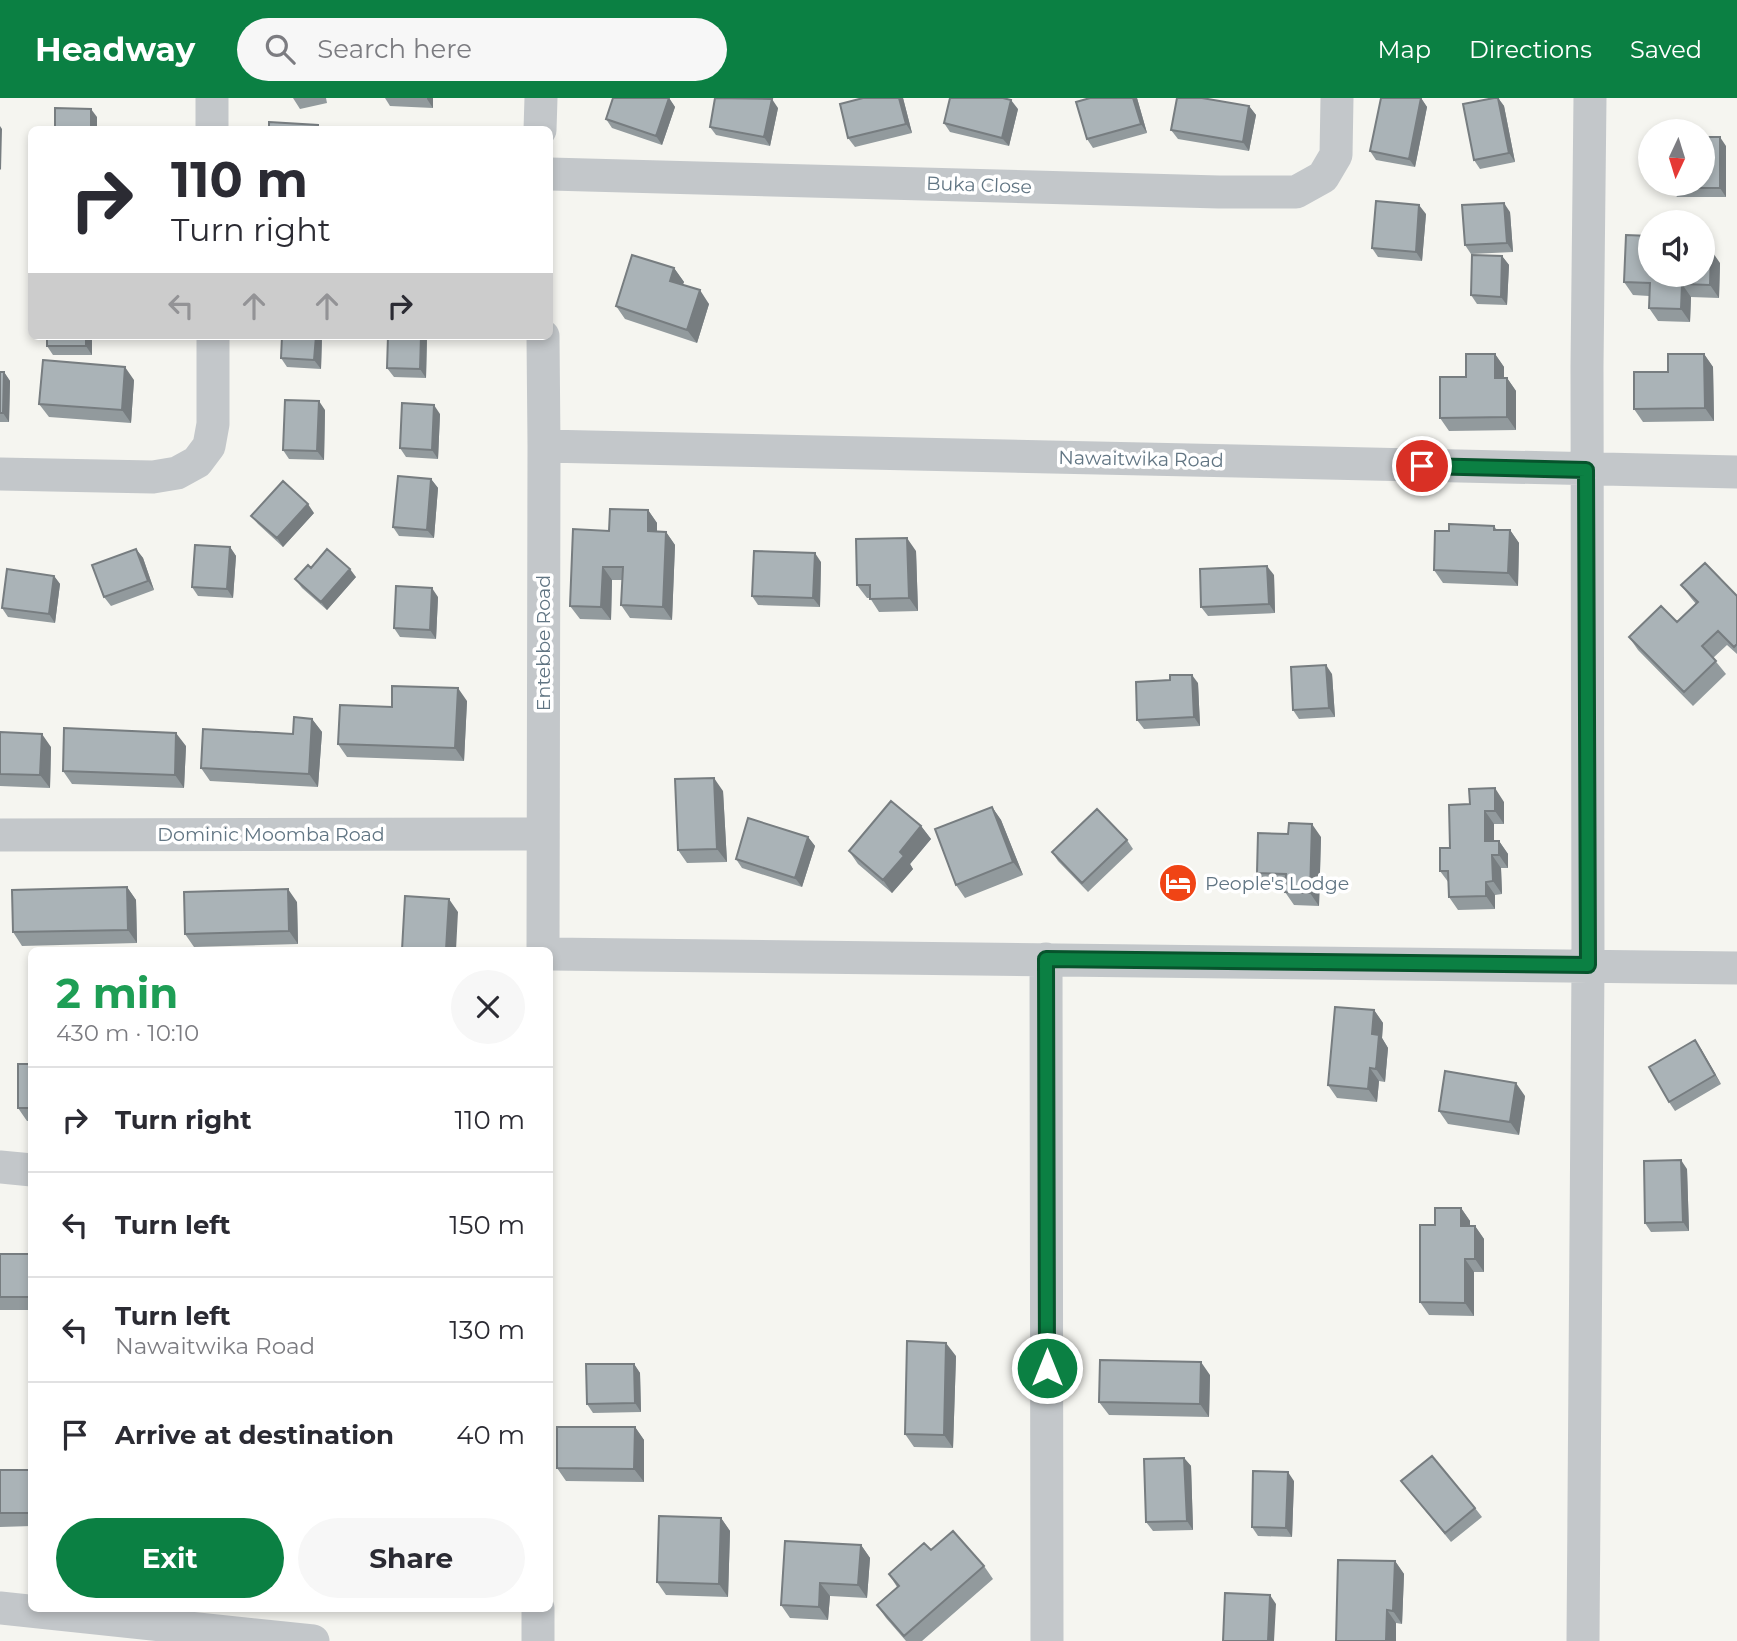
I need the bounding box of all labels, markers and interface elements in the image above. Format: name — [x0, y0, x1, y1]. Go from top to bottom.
search box — [237, 18, 727, 81]
text: Headway — [35, 29, 195, 69]
icon: search — [261, 30, 299, 68]
text: Search here — [317, 33, 472, 65]
text: Map — [1378, 35, 1431, 64]
text: Directions — [1469, 35, 1592, 64]
text: Saved — [1630, 35, 1702, 64]
north arrow — [1638, 119, 1715, 196]
map controls — [1638, 119, 1715, 287]
text: 110 m — [171, 150, 308, 209]
icon: right — [56, 154, 147, 245]
street label: Buka Close — [926, 172, 1032, 198]
text: Turn right — [171, 210, 331, 249]
button: sound — [1638, 210, 1715, 287]
icon: left — [162, 287, 200, 325]
icon: ahead — [235, 287, 273, 325]
icon: ahead — [308, 287, 346, 325]
icon: right — [381, 287, 419, 325]
pin — [1392, 436, 1452, 496]
street label: Nawaitwika Road — [1058, 446, 1224, 472]
icon: arrive — [1403, 447, 1441, 485]
street label: Entebbe Road — [532, 575, 555, 711]
street label: Dominic Moomba Road — [157, 823, 385, 846]
hotel icon: People's Lodge — [1157, 862, 1199, 904]
place label: People's Lodge — [1205, 872, 1349, 895]
text: 2 min — [56, 967, 178, 1019]
button: close — [451, 970, 525, 1044]
text: 430 m · 10:10 — [56, 1019, 199, 1047]
icon: right — [56, 1101, 94, 1139]
text: Turn right — [115, 1104, 251, 1136]
text: 110 m — [455, 1104, 525, 1136]
icon: left — [56, 1206, 94, 1244]
text: Turn left — [115, 1209, 231, 1241]
text: 150 m — [449, 1209, 525, 1241]
text: Turn left — [115, 1300, 231, 1332]
icon: left — [56, 1311, 94, 1349]
text: 130 m — [449, 1314, 525, 1346]
position arrow — [1010, 1331, 1084, 1405]
text: Nawaitwika Road — [115, 1332, 315, 1360]
icon: arrive — [56, 1416, 94, 1454]
text: Arrive at destination — [115, 1419, 394, 1451]
text: 40 m — [456, 1419, 525, 1451]
button: Exit — [56, 1518, 284, 1598]
button: Share — [298, 1518, 525, 1598]

